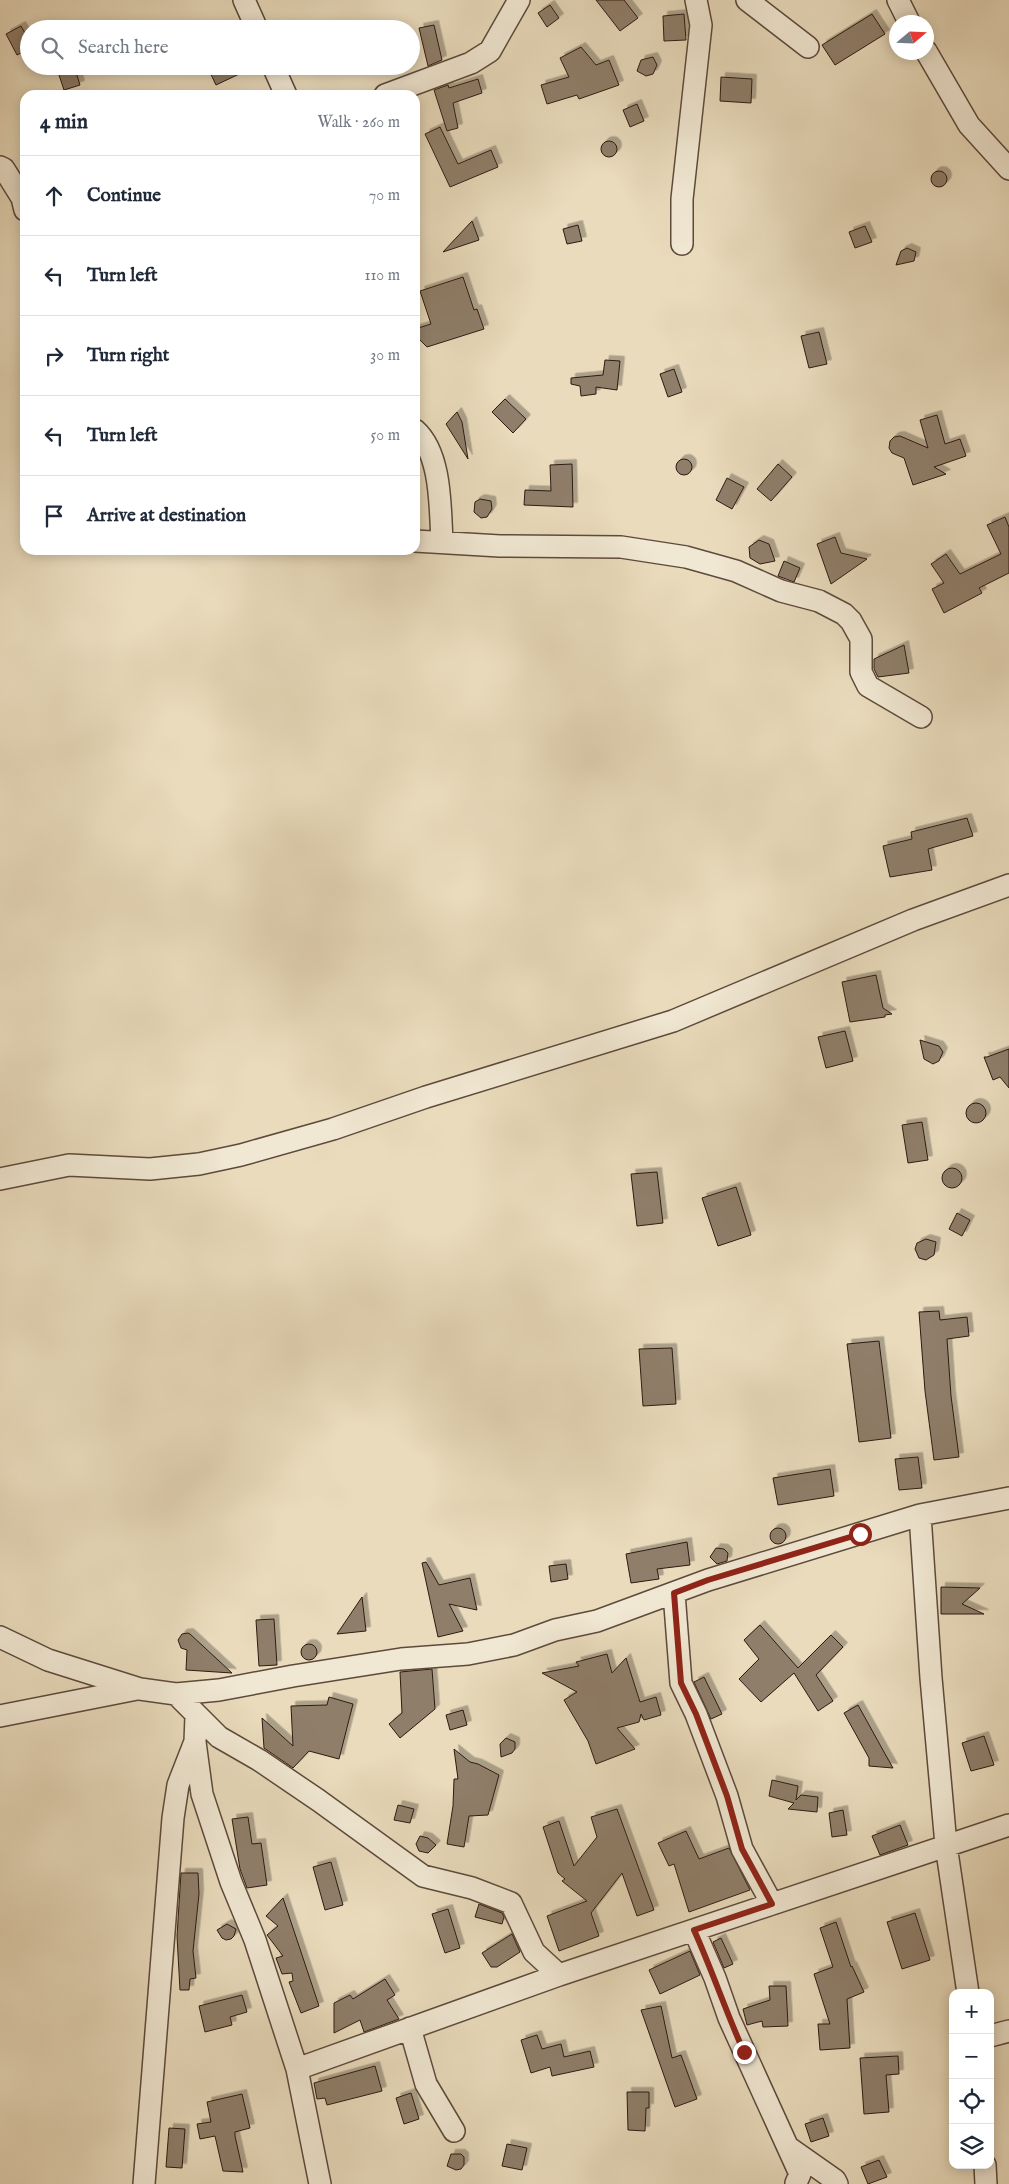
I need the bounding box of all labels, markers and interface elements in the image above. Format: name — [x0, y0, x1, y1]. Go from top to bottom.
north arrow — [889, 15, 934, 60]
search box — [20, 20, 420, 75]
icon: search — [38, 34, 66, 62]
text: Search here — [78, 36, 169, 60]
text: 4 min — [40, 109, 88, 136]
text: Walk · 260 m — [317, 113, 400, 133]
icon: ahead — [40, 182, 68, 210]
text: Continue — [87, 184, 161, 208]
text: 70 m — [369, 186, 400, 206]
icon: left — [40, 262, 68, 290]
text: Turn left — [87, 264, 158, 288]
text: 110 m — [364, 266, 400, 286]
icon: right — [40, 342, 68, 370]
text: Turn right — [87, 344, 169, 368]
text: 30 m — [370, 346, 400, 366]
icon: left — [40, 422, 68, 450]
text: Turn left — [87, 424, 158, 448]
text: 50 m — [371, 426, 400, 446]
icon: arrive — [40, 502, 68, 530]
text: Arrive at destination — [87, 504, 246, 528]
route start — [849, 1523, 872, 1546]
map controls — [949, 1989, 994, 2169]
button: + — [949, 1989, 994, 2034]
button: − — [949, 2034, 994, 2079]
route end — [733, 2041, 756, 2064]
button: locate — [949, 2079, 994, 2124]
button: layers — [949, 2124, 994, 2169]

